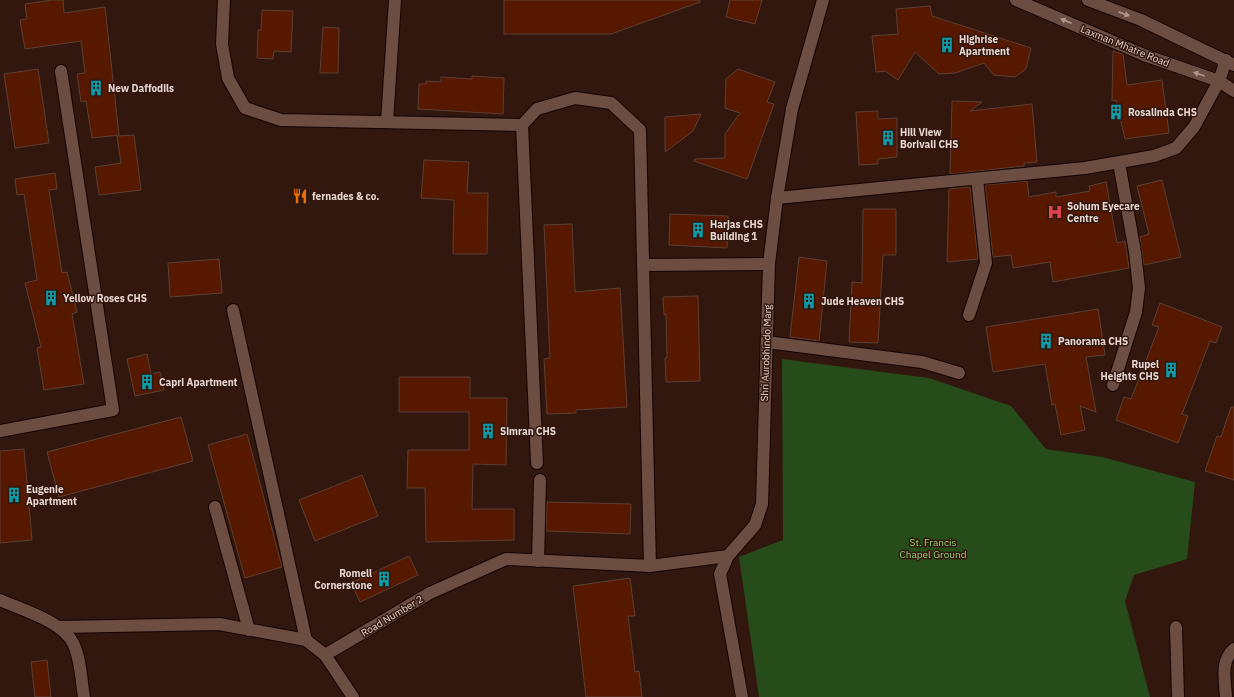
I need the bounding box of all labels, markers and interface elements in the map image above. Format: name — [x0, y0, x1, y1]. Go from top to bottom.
one-way arrow — [1119, 11, 1131, 17]
one-way arrow — [1059, 18, 1071, 24]
street label: Laxman Mhatre Road — [1079, 22, 1171, 70]
place label: Highrise Apartment — [959, 33, 1010, 58]
building icon: Highrise Apartment — [938, 36, 956, 54]
one-way arrow — [1193, 71, 1205, 77]
building icon: New Daffodils — [87, 79, 105, 97]
place label: New Daffodils — [108, 82, 174, 95]
building icon: Rosalinda CHS — [1107, 103, 1125, 121]
place label: Rosalinda CHS — [1128, 106, 1197, 119]
place label: Hill View Borivali CHS — [900, 126, 958, 151]
building icon: Hill View Borivali CHS — [879, 129, 897, 147]
restaurant icon: fernades & co. — [291, 187, 309, 205]
place label: fernades & co. — [312, 190, 379, 203]
place label: Sohum Eyecare Centre — [1067, 200, 1140, 225]
hospital icon: Sohum Eyecare Centre — [1046, 203, 1064, 221]
place label: Harjas CHS Building 1 — [710, 218, 763, 243]
building icon: Harjas CHS Building 1 — [689, 221, 707, 239]
building icon: Yellow Roses CHS — [42, 289, 60, 307]
place label: Yellow Roses CHS — [63, 292, 147, 305]
building icon: Jude Heaven CHS — [800, 292, 818, 310]
place label: Jude Heaven CHS — [821, 295, 904, 308]
street label: Shri Aurobhindo Marg — [758, 304, 774, 402]
building icon: Panorama CHS — [1037, 332, 1055, 350]
place label: Panorama CHS — [1058, 335, 1128, 348]
place label: Rupel Heights CHS — [1101, 358, 1159, 383]
building icon: Rupel Heights CHS — [1162, 361, 1180, 379]
building icon: Capri Apartment — [138, 373, 156, 391]
place label: Capri Apartment — [159, 376, 238, 389]
building icon: Simran CHS — [479, 422, 497, 440]
place label: Simran CHS — [500, 425, 556, 438]
place label: Eugenie Apartment — [26, 483, 77, 508]
building icon: Eugenie Apartment — [5, 486, 23, 504]
park label: St. Francis Chapel Ground — [900, 536, 966, 561]
place label: Romell Cornerstone — [314, 567, 372, 592]
building icon: Romell Cornerstone — [375, 570, 393, 588]
street label: Road Number 2 — [359, 592, 425, 640]

